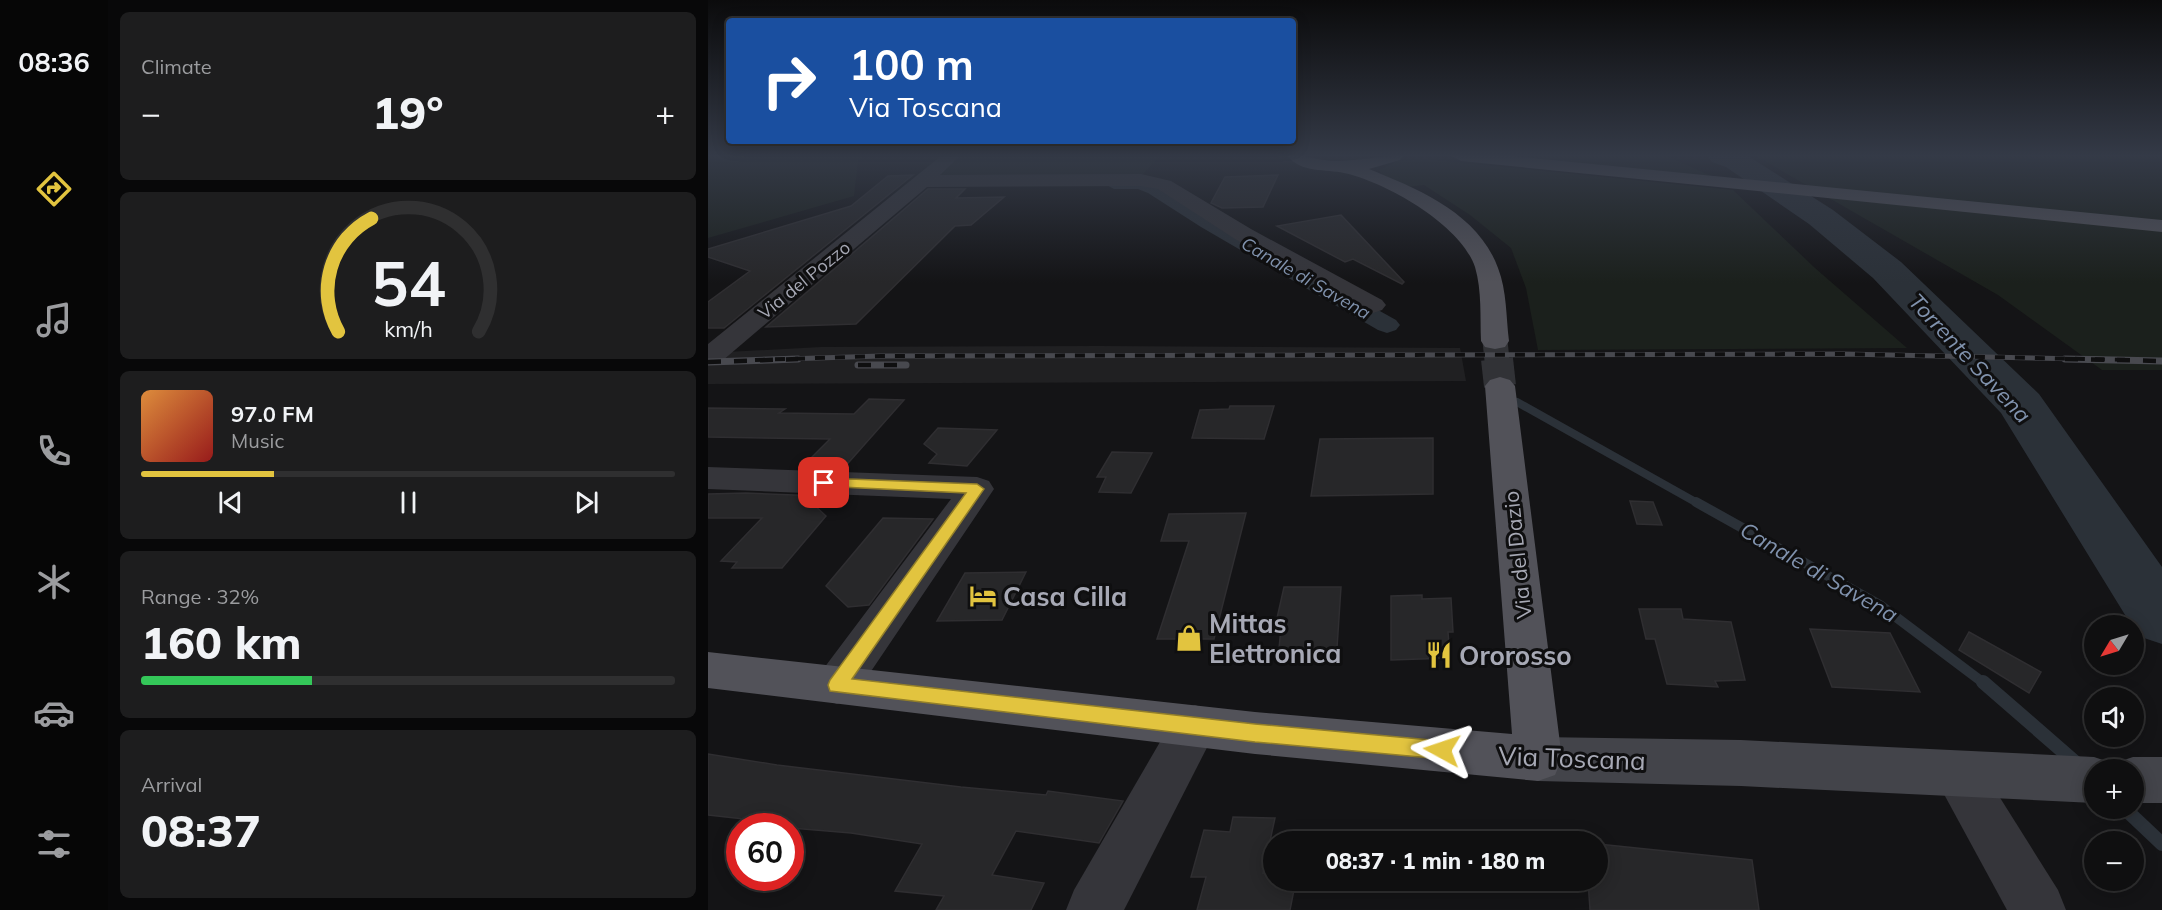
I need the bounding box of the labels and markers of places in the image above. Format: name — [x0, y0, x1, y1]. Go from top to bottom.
pin — [798, 457, 849, 508]
place label: Casa Cilla — [1003, 580, 1127, 613]
hotel icon: Casa Cilla — [968, 581, 998, 611]
place label: Mittas Elettronica — [1209, 607, 1341, 670]
shop icon: Mittas Elettronica — [1174, 623, 1204, 653]
place label: Ororosso — [1459, 639, 1572, 672]
restaurant icon: Ororosso — [1424, 640, 1454, 670]

